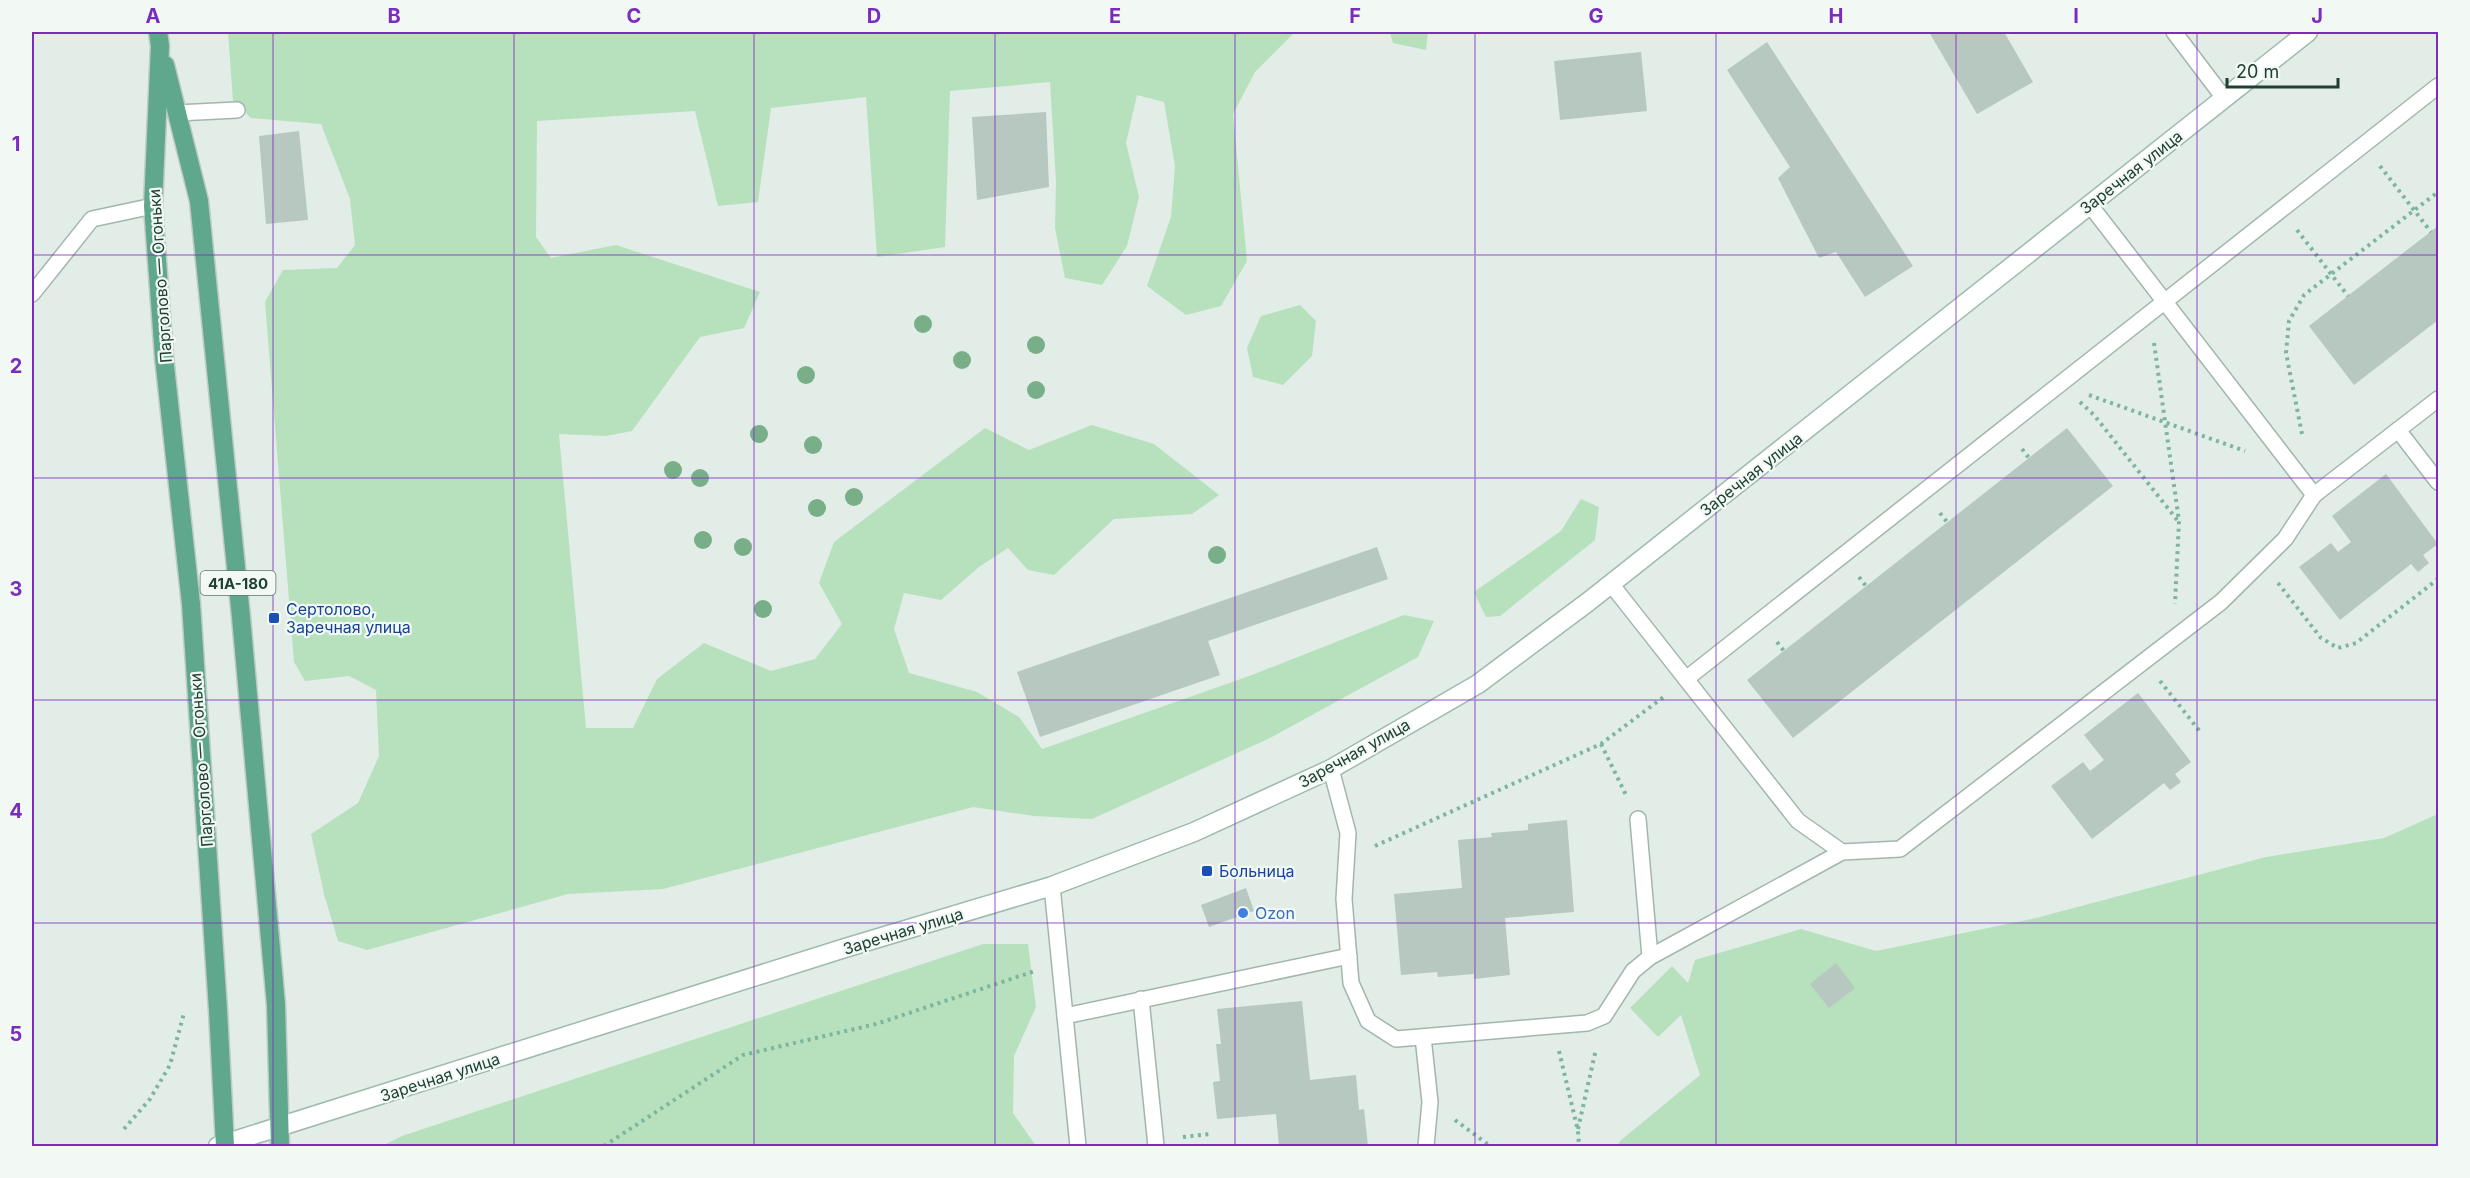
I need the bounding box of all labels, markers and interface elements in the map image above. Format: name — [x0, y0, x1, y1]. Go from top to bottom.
text: A — [146, 4, 161, 28]
text: B — [387, 4, 401, 28]
text: C — [627, 4, 641, 28]
text: D — [867, 4, 881, 28]
text: E — [1109, 4, 1121, 28]
text: F — [1349, 4, 1361, 28]
text: G — [1588, 4, 1604, 28]
text: H — [1829, 4, 1843, 28]
text: I — [2073, 4, 2079, 28]
text: J — [2311, 4, 2323, 28]
scale bar — [2227, 51, 2338, 89]
text: 20 m — [2236, 61, 2279, 82]
street label: Заречная улица — [2076, 126, 2186, 218]
text: 1 — [12, 132, 20, 156]
street label: Парголово — Огоньки — [144, 188, 176, 364]
text: 2 — [10, 354, 22, 378]
street label: Заречная улица — [1696, 428, 1806, 520]
road number: 41А-180 — [200, 571, 276, 595]
text: 3 — [10, 577, 22, 601]
place label: Сертолово, Заречная улица — [286, 599, 411, 637]
marker: Сертолово, Заречная улица — [267, 611, 281, 625]
street label: Парголово — Огоньки — [185, 672, 217, 848]
street label: Заречная улица — [1295, 714, 1413, 792]
text: 4 — [9, 799, 23, 823]
place label: Больница — [1219, 861, 1295, 881]
marker: Больница — [1200, 864, 1214, 878]
street label: Заречная улица — [840, 903, 966, 959]
place label: Ozon — [1255, 903, 1295, 923]
marker: Ozon — [1236, 906, 1250, 920]
text: 5 — [10, 1022, 22, 1046]
street label: Заречная улица — [378, 1048, 502, 1106]

